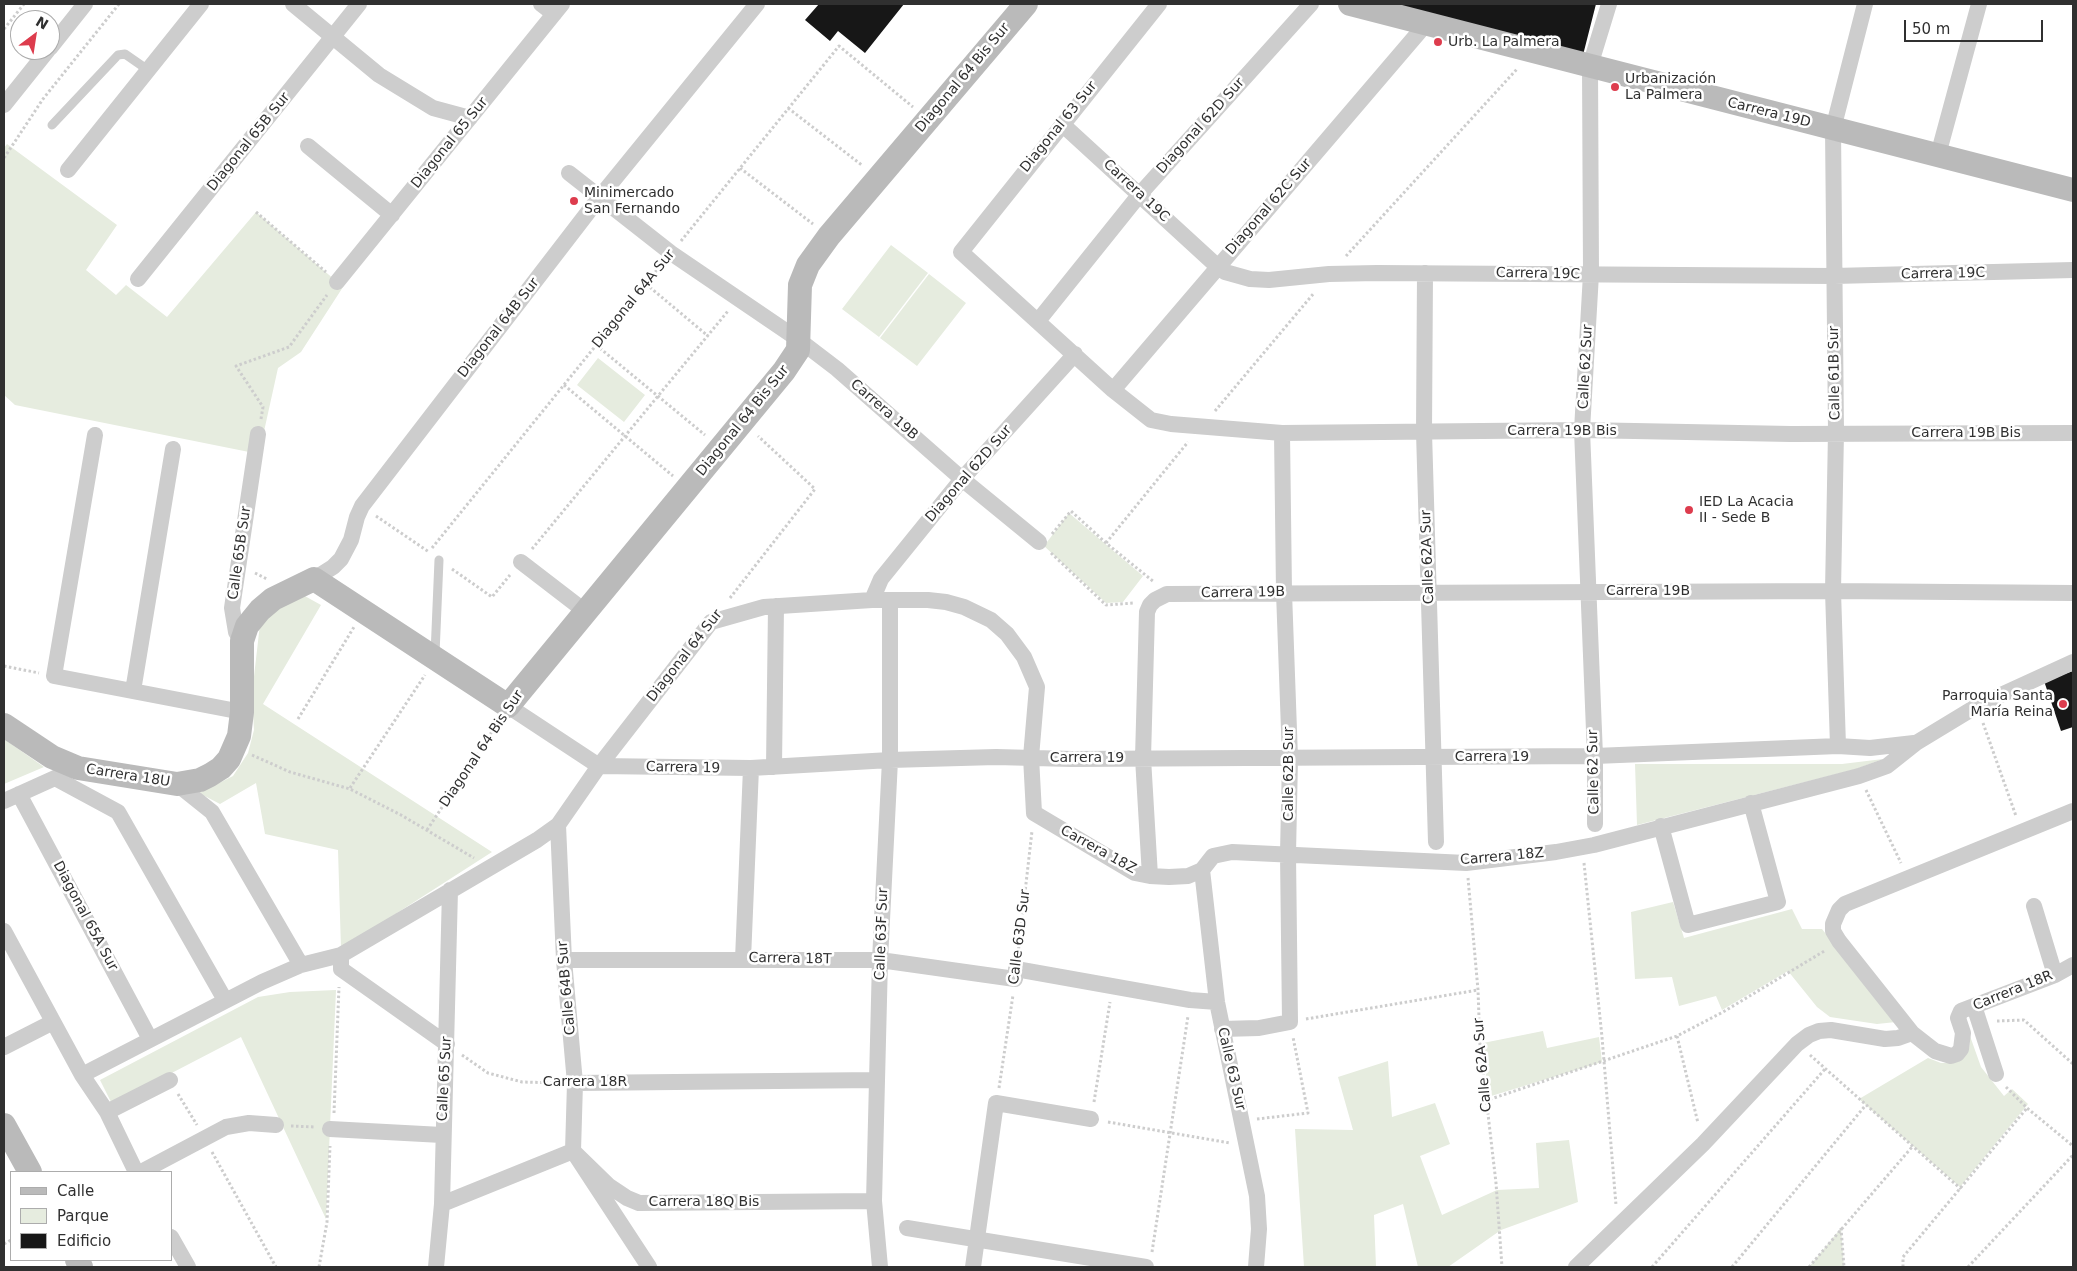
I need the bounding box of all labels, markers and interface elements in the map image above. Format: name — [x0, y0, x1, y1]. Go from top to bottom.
north arrow — [10, 10, 60, 60]
scale bar — [1907, 10, 2046, 42]
text: N — [33, 13, 51, 33]
street label: Diagonal 64 Bis Sur — [912, 20, 1014, 136]
text: 50 m — [1912, 20, 1950, 38]
place label: Urb. La Palmera — [1448, 34, 1559, 50]
marker: Urb. La Palmera — [1432, 36, 1444, 48]
place label: Urbanización La Palmera — [1625, 71, 1716, 104]
street label: Diagonal 62D Sur — [1154, 75, 1248, 177]
street label: Diagonal 63 Sur — [1017, 78, 1101, 176]
marker: Urbanización La Palmera — [1609, 81, 1621, 93]
street label: Diagonal 65B Sur — [204, 89, 294, 195]
street label: Diagonal 65 Sur — [408, 94, 492, 192]
street label: Carrera 19D — [1726, 95, 1812, 131]
street label: Diagonal 62C Sur — [1223, 155, 1315, 259]
street label: Carrera 19C — [1099, 156, 1173, 226]
place label: Minimercado San Fernando — [584, 185, 680, 218]
marker: Minimercado San Fernando — [568, 195, 580, 207]
street label: Diagonal 64A Sur — [589, 246, 679, 352]
street label: Carrera 19C — [1496, 265, 1580, 283]
street label: Carrera 19C — [1901, 265, 1985, 283]
street label: Diagonal 64B Sur — [455, 275, 543, 381]
street label: Calle 62 Sur — [1575, 324, 1597, 410]
street label: Calle 61B Sur — [1826, 326, 1844, 420]
street label: Diagonal 64 Bis Sur — [693, 362, 793, 480]
street label: Carrera 19B — [847, 376, 921, 444]
street label: Diagonal 62D Sur — [922, 422, 1016, 526]
street label: Carrera 19B Bis — [1507, 423, 1617, 439]
street label: Carrera 19B Bis — [1911, 425, 2021, 441]
place label: IED La Acacia II - Sede B — [1699, 494, 1794, 526]
marker: IED La Acacia II - Sede B — [1683, 504, 1695, 516]
street label: Calle 65B Sur — [225, 505, 255, 601]
street label: Calle 62A Sur — [1418, 509, 1438, 605]
street label: Carrera 19B — [1606, 583, 1690, 599]
street label: Carrera 19B — [1201, 584, 1285, 602]
street label: Diagonal 64 Sur — [644, 607, 726, 705]
street label: Diagonal 64 Bis Sur — [437, 687, 527, 811]
place label: Parroquia Santa María Reina — [1942, 688, 2053, 720]
marker: Parroquia Santa María Reina — [2057, 698, 2069, 710]
street label: Calle 62B Sur — [1281, 727, 1297, 821]
street label: Calle 62 Sur — [1585, 729, 1603, 815]
street label: Carrera 19 — [1455, 749, 1529, 765]
street label: Carrera 19 — [1050, 750, 1124, 766]
street label: Carrera 19 — [646, 759, 720, 777]
street label: Carrera 18U — [85, 761, 171, 791]
street label: Carrera 18Z — [1057, 822, 1139, 878]
street label: Carrera 18Z — [1459, 845, 1545, 869]
street label: Diagonal 65A Sur — [49, 858, 121, 974]
street label: Calle 63F Sur — [872, 887, 892, 981]
street label: Calle 63D Sur — [1006, 888, 1034, 986]
street label: Calle 64B Sur — [555, 940, 579, 1036]
street label: Carrera 18T — [748, 950, 832, 968]
street label: Carrera 18R — [1971, 967, 2055, 1015]
street label: Calle 62A Sur — [1471, 1017, 1495, 1113]
street label: Calle 63 Sur — [1213, 1026, 1249, 1112]
street label: Calle 65 Sur — [434, 1036, 456, 1122]
street label: Carrera 18R — [543, 1074, 627, 1090]
legend — [10, 1171, 172, 1261]
text: Calle — [57, 1182, 94, 1200]
street label: Carrera 18Q Bis — [649, 1194, 759, 1210]
text: Parque — [57, 1207, 109, 1225]
text: Edificio — [57, 1232, 111, 1250]

